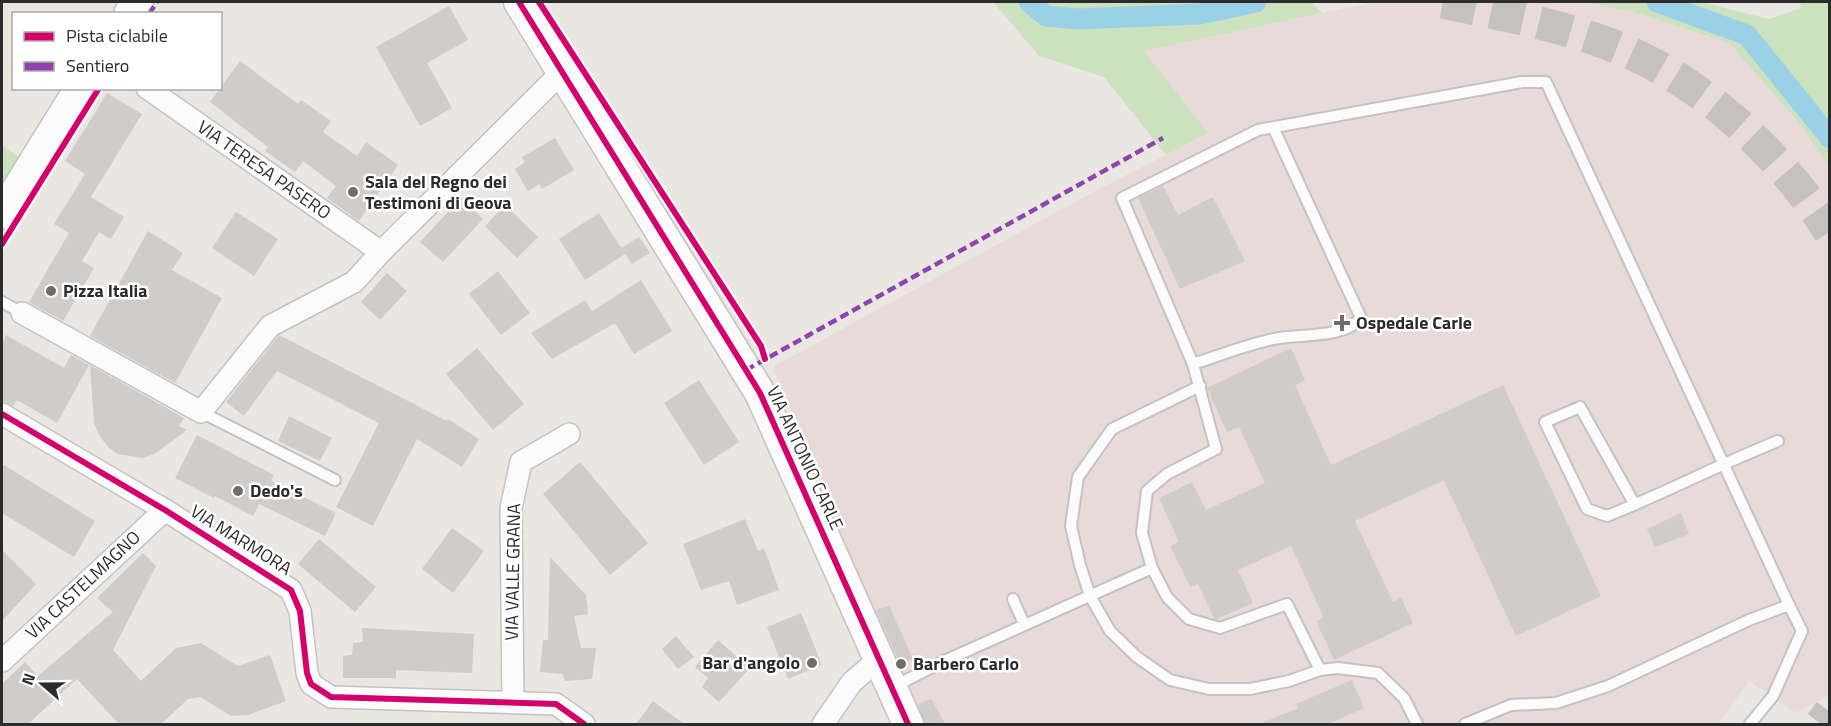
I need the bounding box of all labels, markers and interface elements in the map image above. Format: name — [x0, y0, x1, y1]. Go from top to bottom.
legend — [12, 12, 222, 90]
text: Pista ciclabile — [66, 22, 168, 49]
text: Sentiero — [66, 52, 129, 79]
street label: VIA TERESA PASERO — [192, 113, 337, 226]
place label: Sala del Regno dei Testimoni di Geova — [365, 168, 512, 216]
marker: Sala del Regno dei Testimoni di Geova — [346, 185, 360, 199]
place label: Pizza Italia — [63, 277, 147, 304]
marker: Pizza Italia — [44, 284, 58, 298]
place label: Ospedale Carle — [1356, 309, 1472, 336]
marker: Ospedale Carle — [1333, 314, 1351, 332]
street label: VIA ANTONIO CARLE — [760, 381, 851, 534]
place label: Dedo's — [250, 477, 303, 504]
marker: Dedo's — [231, 484, 245, 498]
street label: VIA MARMORA — [185, 498, 298, 582]
street label: VIA VALLE GRANA — [498, 503, 527, 641]
street label: VIA CASTELMAGNO — [19, 524, 146, 645]
place label: Bar d'angolo — [702, 649, 800, 676]
place label: Barbero Carlo — [913, 650, 1019, 677]
north arrow — [12, 654, 72, 714]
marker: Bar d'angolo — [805, 656, 819, 670]
marker: Barbero Carlo — [894, 657, 908, 671]
text: N — [15, 670, 41, 688]

